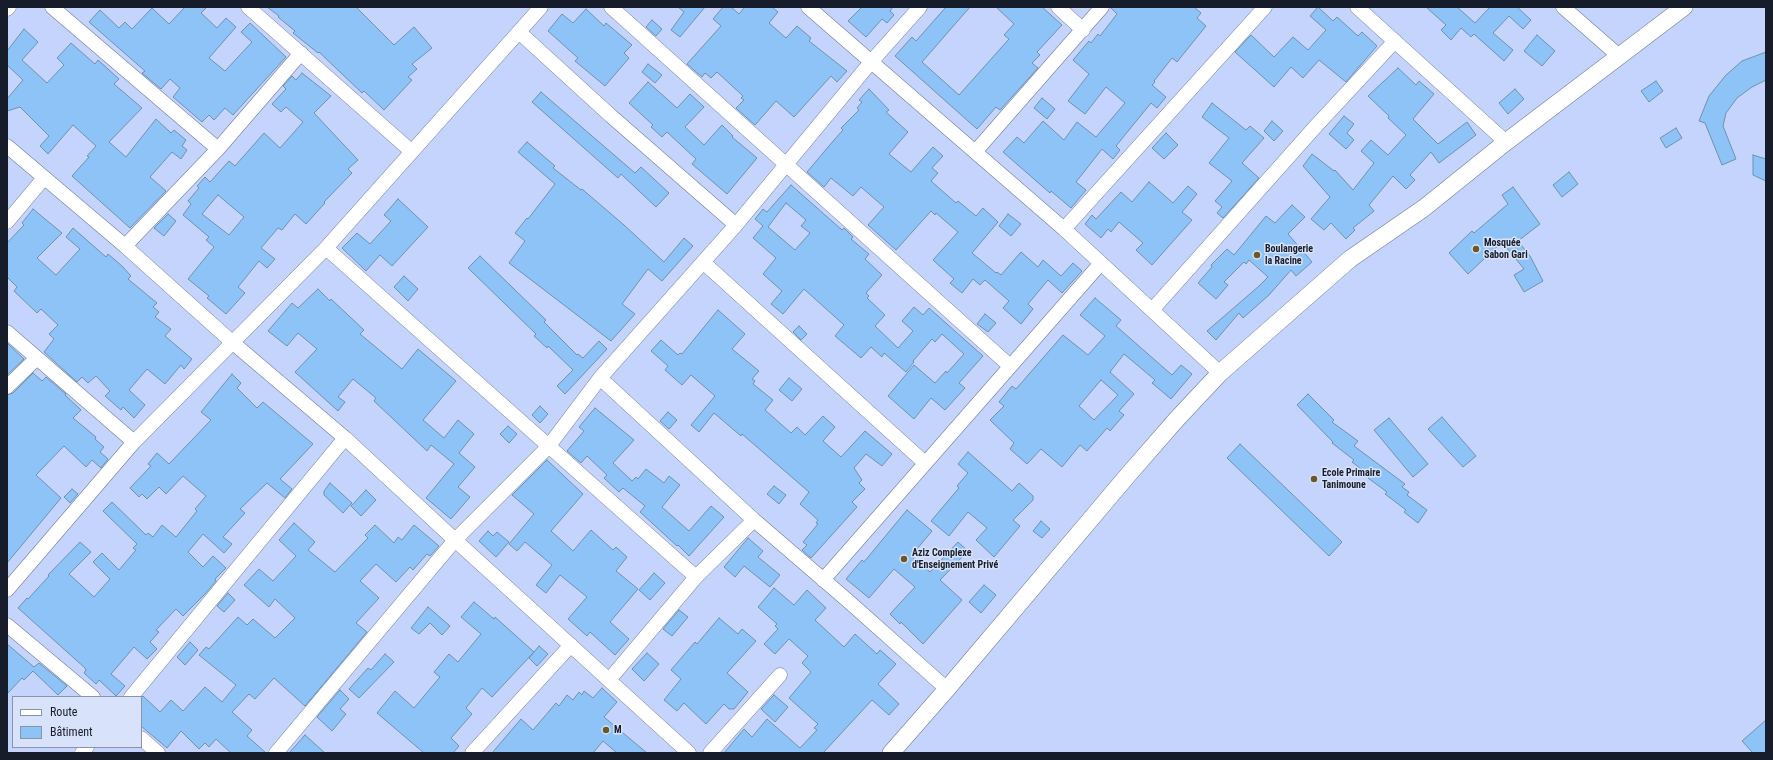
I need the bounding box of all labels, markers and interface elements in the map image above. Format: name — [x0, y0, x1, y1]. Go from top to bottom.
place label: Mosquée Sabon Gari — [1484, 237, 1528, 260]
place label: Boulangerie la Racine — [1265, 243, 1313, 266]
marker: Mosquée Sabon Gari — [1471, 244, 1481, 254]
marker: Boulangerie la Racine — [1252, 250, 1262, 260]
place label: Ecole Primaire Tanimoune — [1322, 467, 1380, 490]
marker: Ecole Primaire Tanimoune — [1309, 474, 1319, 484]
place label: Aziz Complexe d'Enseignement Privé — [912, 547, 998, 570]
marker: Aziz Complexe d'Enseignement Privé — [899, 554, 909, 564]
legend — [12, 696, 142, 748]
text: Route — [50, 705, 77, 719]
place label: M — [614, 724, 622, 736]
text: Bâtiment — [50, 725, 93, 739]
marker: M — [601, 725, 611, 735]

